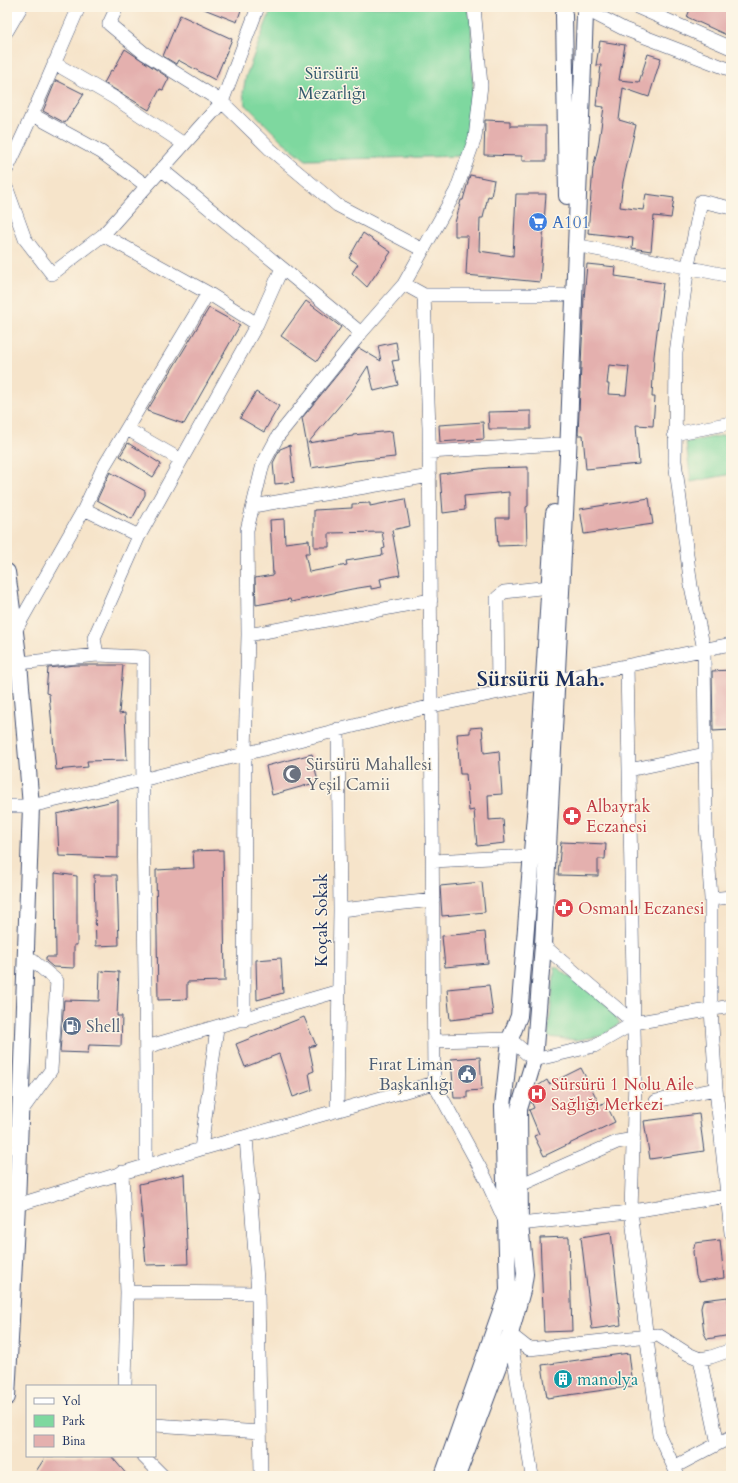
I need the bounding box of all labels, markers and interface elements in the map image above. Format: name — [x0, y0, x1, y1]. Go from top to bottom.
park label: Sürsürü Mezarlığı — [298, 62, 366, 105]
supermarket icon: A101 — [527, 211, 549, 233]
place label: A101 — [552, 211, 590, 234]
district label: Sürsürü Mah. — [477, 665, 605, 694]
place label: Sürsürü Mahallesi Yeşil Camii — [306, 753, 432, 796]
mosque icon: Sürsürü Mahallesi Yeşil Camii — [281, 763, 303, 785]
place label: Albayrak Eczanesi — [586, 795, 651, 838]
pharmacy icon: Albayrak Eczanesi — [561, 805, 583, 827]
street label: Koçak Sokak — [310, 872, 333, 967]
pharmacy icon: Osmanlı Eczanesi — [553, 897, 575, 919]
place label: Osmanlı Eczanesi — [578, 897, 705, 920]
fuel station icon: Shell — [61, 1015, 83, 1037]
place label: Shell — [86, 1015, 121, 1038]
place label: Fırat Liman Başkanlığı — [369, 1053, 453, 1096]
public building icon: Fırat Liman Başkanlığı — [456, 1063, 478, 1085]
place label: Sürsürü 1 Nolu Aile Sağlığı Merkezi — [551, 1073, 694, 1116]
hospital icon: Sürsürü 1 Nolu Aile Sağlığı Merkezi — [526, 1083, 548, 1105]
building icon: manolya — [552, 1368, 574, 1390]
place label: manolya — [577, 1368, 639, 1391]
legend — [26, 1385, 156, 1457]
text: Yol — [62, 1393, 81, 1409]
text: Park — [62, 1413, 86, 1429]
text: Bina — [62, 1433, 86, 1449]

